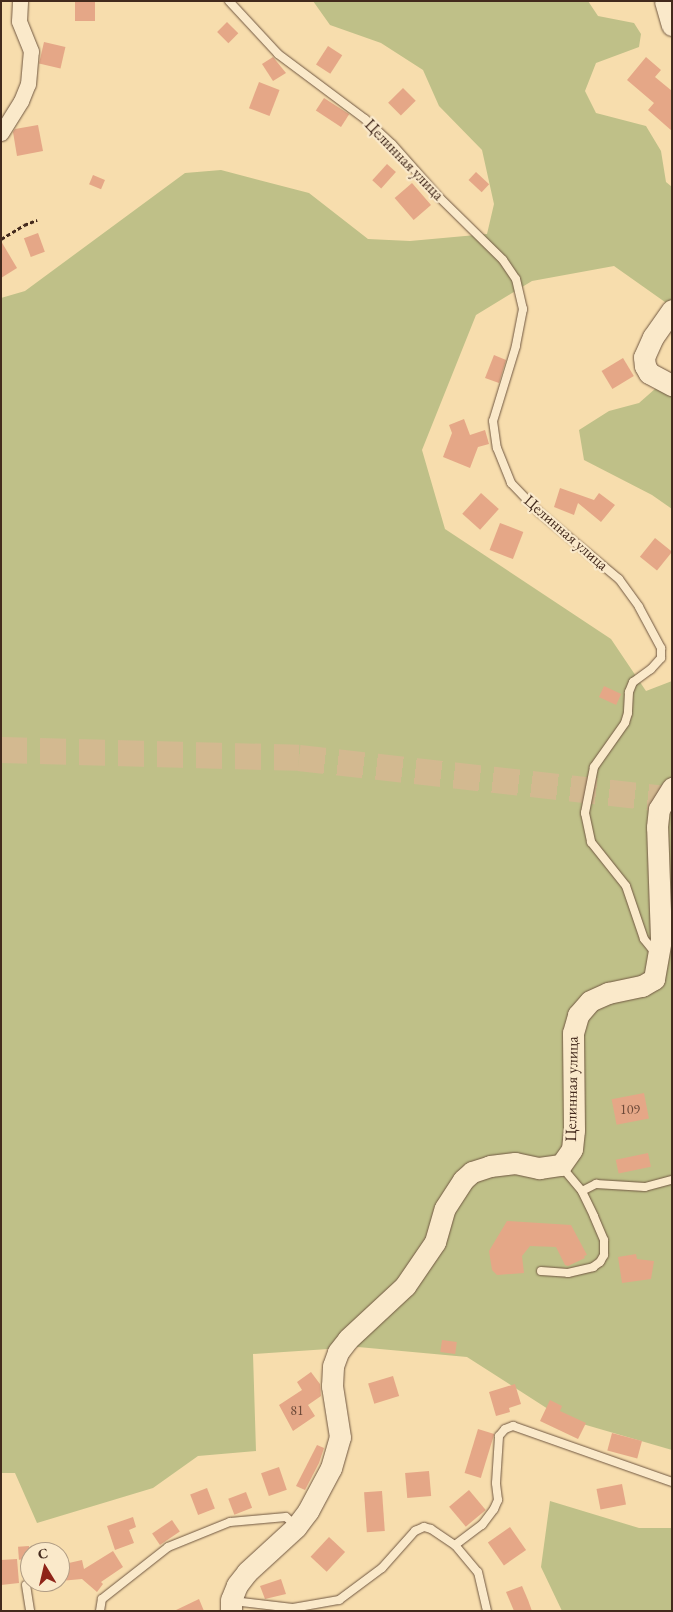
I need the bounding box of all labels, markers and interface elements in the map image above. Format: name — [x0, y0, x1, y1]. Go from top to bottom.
street label: Целинная улица — [360, 115, 448, 205]
street label: Целинная улица — [520, 491, 612, 575]
street label: Целинная улица — [561, 1036, 583, 1142]
house number: 109 — [620, 1101, 640, 1117]
house number: 81 — [290, 1402, 304, 1418]
north arrow — [20, 1542, 70, 1592]
text: С — [36, 1544, 49, 1563]

